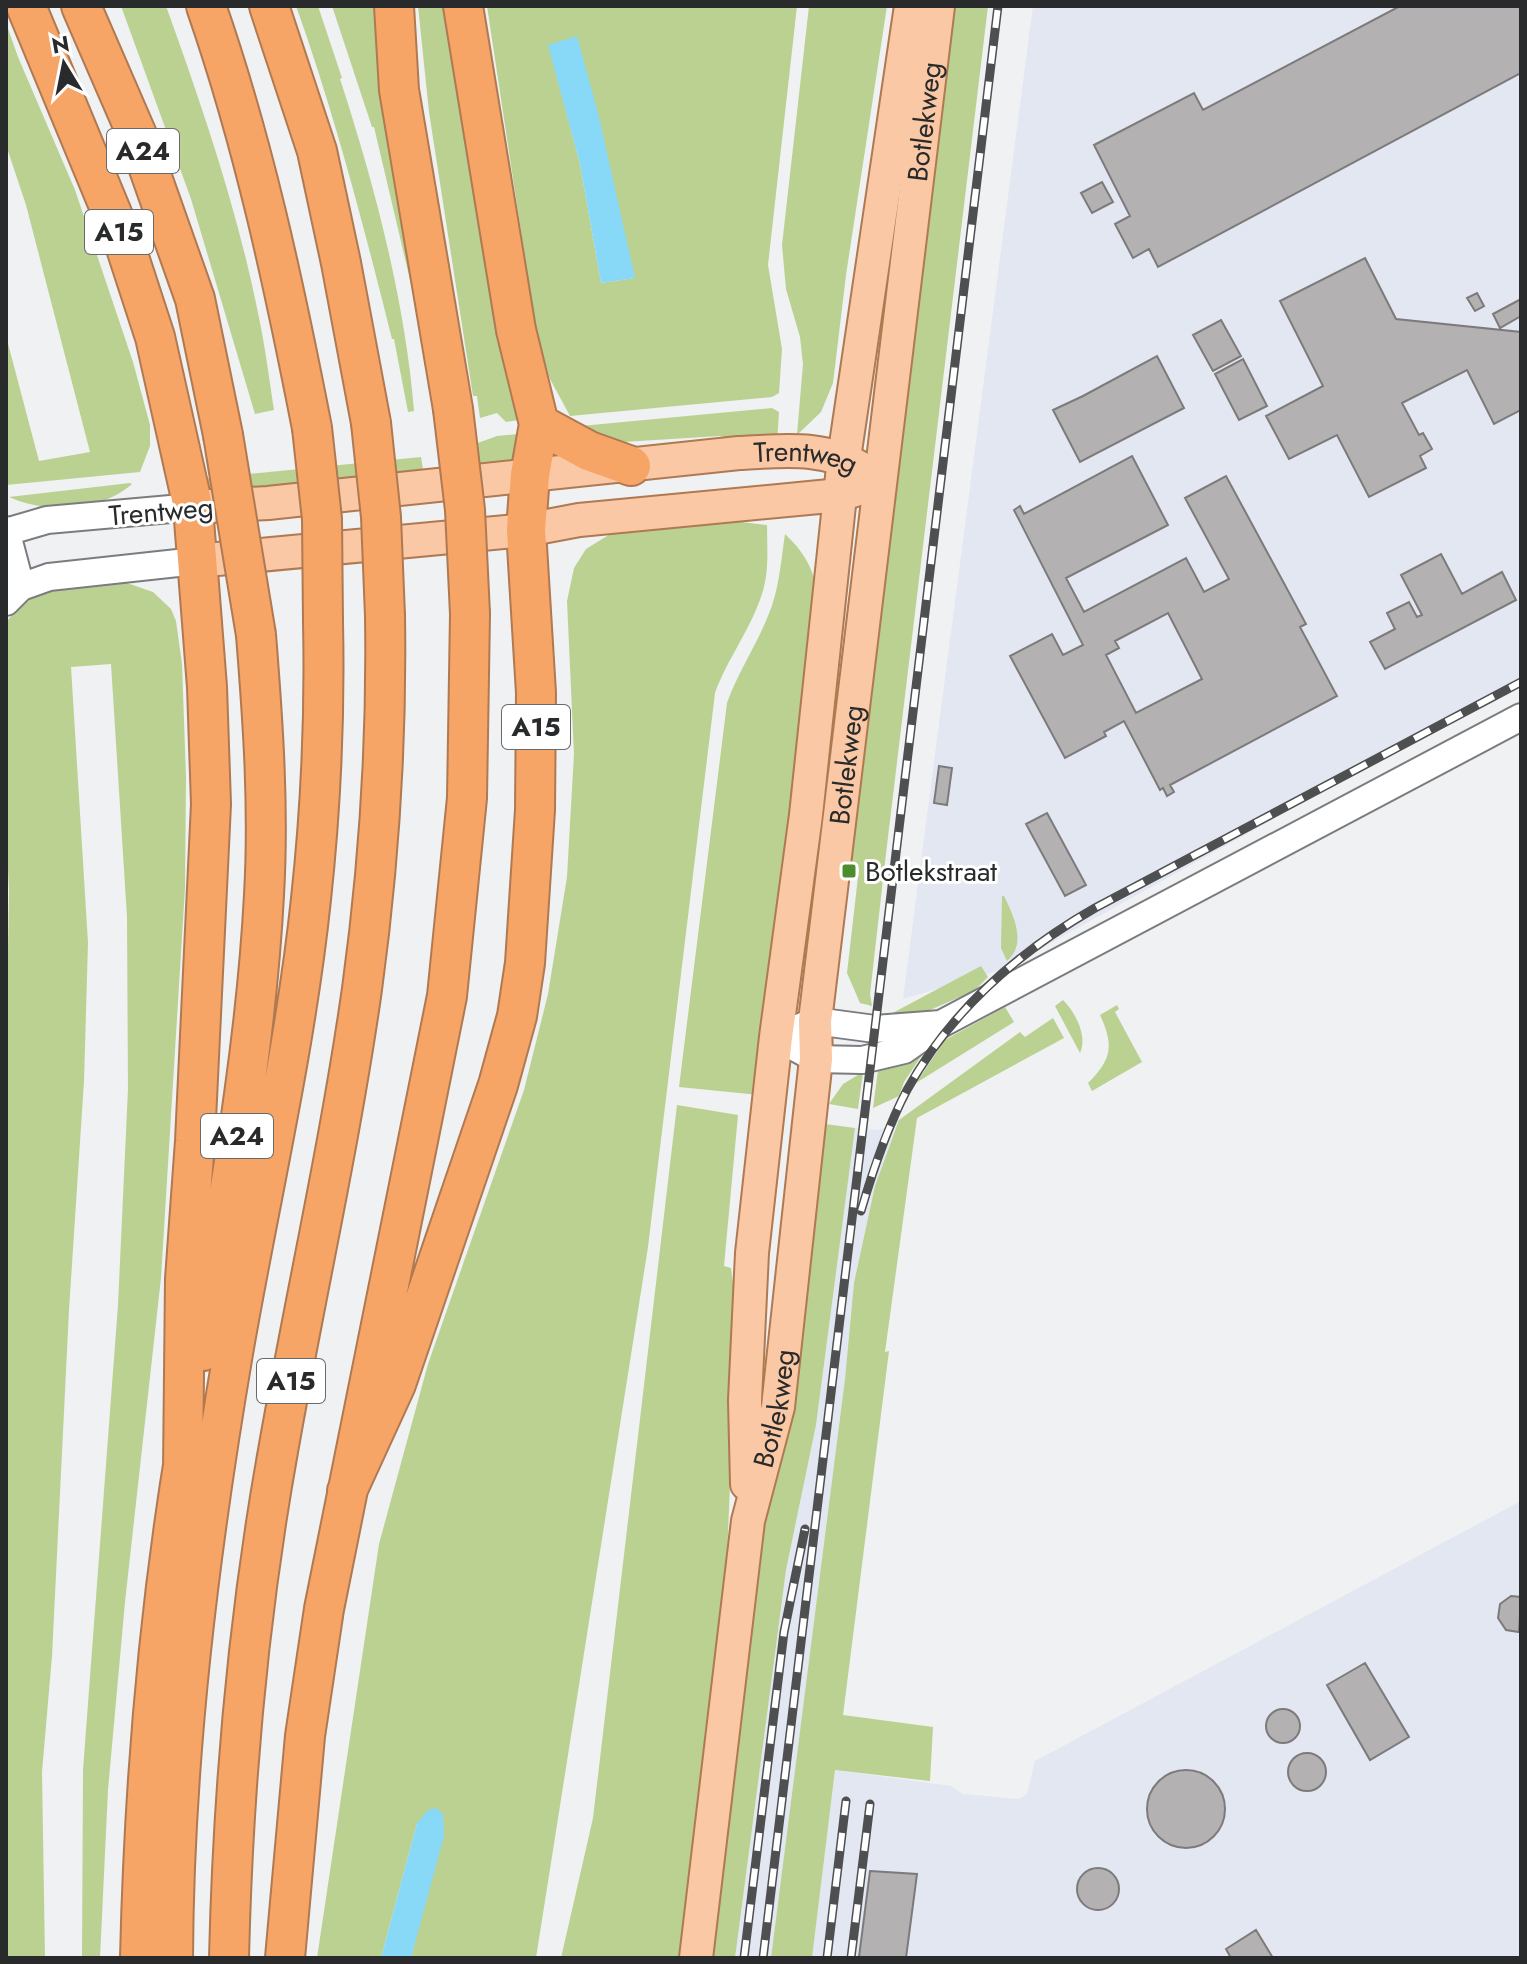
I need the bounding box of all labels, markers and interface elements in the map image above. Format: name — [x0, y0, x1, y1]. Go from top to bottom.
north arrow — [24, 24, 104, 104]
text: N — [49, 27, 72, 62]
street label: Botlekweg — [897, 60, 952, 184]
road number: A24 — [107, 129, 179, 173]
road number: A15 — [85, 210, 153, 254]
street label: Trentweg — [753, 431, 865, 485]
street label: Trentweg — [107, 487, 215, 536]
street label: Botlekweg — [819, 703, 874, 827]
road number: A15 — [502, 705, 570, 749]
place label: Botlekstraat — [865, 851, 997, 892]
marker: Botlekstraat — [840, 862, 858, 880]
road number: A24 — [201, 1114, 273, 1158]
street label: Botlekweg — [743, 1347, 805, 1472]
road number: A15 — [257, 1359, 325, 1403]

